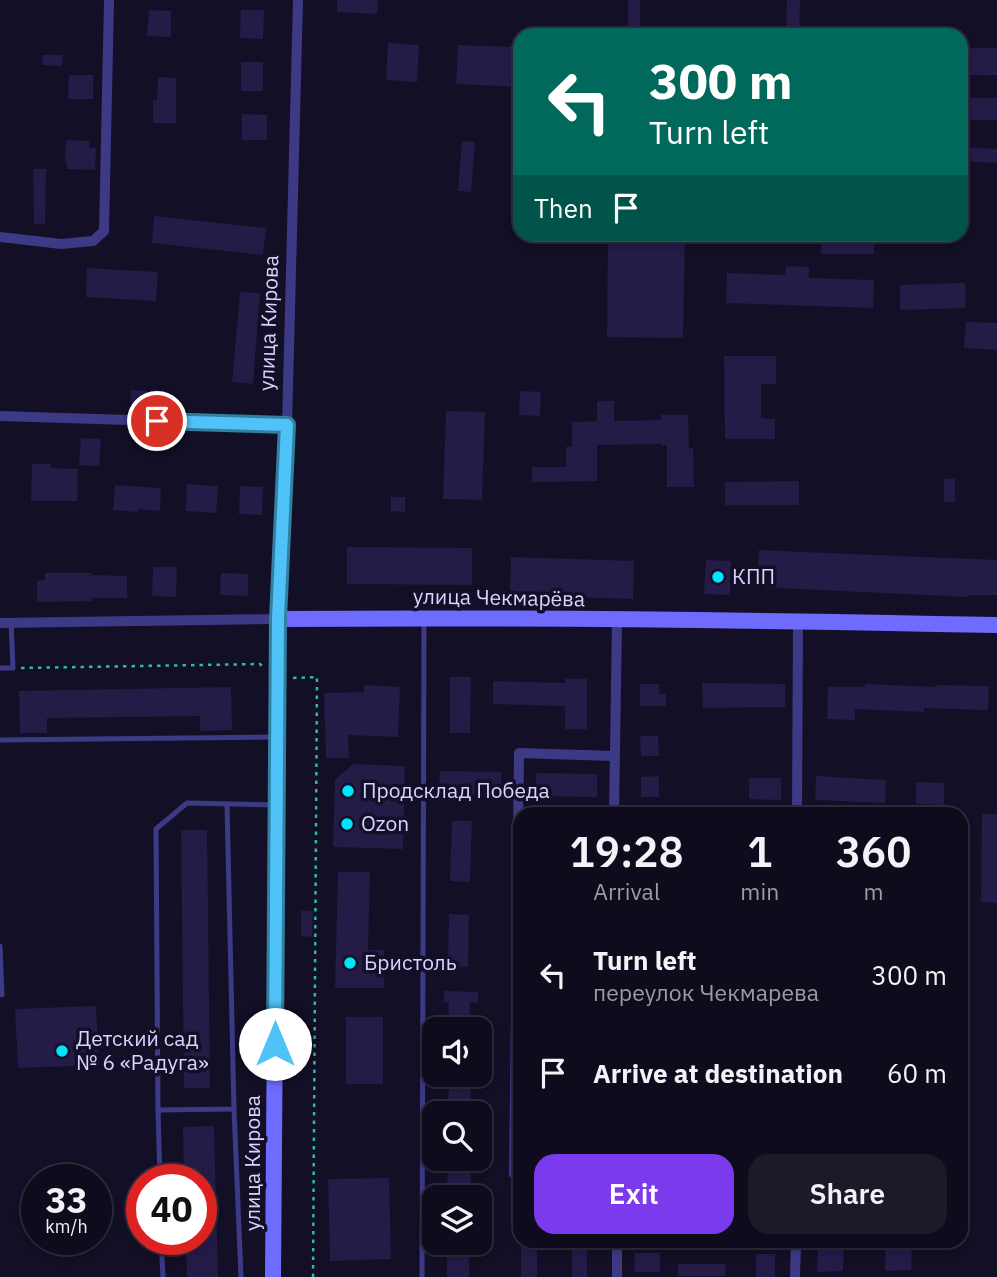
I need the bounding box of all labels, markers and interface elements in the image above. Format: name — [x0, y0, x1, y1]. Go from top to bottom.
text: 300 m — [649, 49, 793, 112]
icon: left — [534, 56, 625, 147]
text: Turn left — [649, 111, 769, 153]
icon: arrive — [607, 189, 645, 227]
text: Then — [534, 191, 593, 225]
street label: улица Кирова — [252, 255, 284, 391]
pin — [127, 391, 187, 451]
icon: arrive — [138, 402, 176, 440]
place label: КПП — [732, 562, 775, 590]
marker: КПП — [710, 569, 726, 585]
street label: улица Чекмарёва — [413, 582, 585, 613]
place label: Продсклад Победа — [362, 776, 550, 804]
marker: Продсклад Победа — [340, 783, 356, 799]
place label: Ozon — [361, 809, 409, 837]
marker: Ozon — [339, 816, 355, 832]
text: 19:28 — [570, 824, 684, 879]
text: 1 — [747, 824, 772, 879]
text: 360 — [836, 824, 911, 879]
text: Arrival — [593, 876, 660, 906]
text: min — [740, 876, 779, 906]
text: m — [864, 876, 884, 906]
text: Turn left — [593, 943, 696, 977]
place label: Бристоль — [364, 948, 457, 976]
marker: Бристоль — [342, 955, 358, 971]
icon: left — [534, 956, 572, 994]
text: 300 m — [871, 958, 947, 992]
text: переулок Чекмарева — [593, 977, 819, 1007]
position arrow — [238, 1007, 312, 1081]
map controls — [422, 1017, 492, 1255]
button: sound — [422, 1017, 492, 1087]
place label: Детский сад № 6 «Радуга» — [76, 1024, 209, 1076]
marker: Детский сад № 6 «Радуга» — [54, 1043, 70, 1059]
icon: arrive — [534, 1054, 572, 1092]
text: Arrive at destination — [593, 1056, 843, 1090]
text: 60 m — [887, 1056, 947, 1090]
street label: улица Кирова — [238, 1095, 266, 1231]
button: search — [422, 1101, 492, 1171]
button: Exit — [534, 1154, 734, 1234]
button: Share — [748, 1154, 947, 1234]
speed limit sign: 40 — [126, 1164, 217, 1255]
text: 33 — [45, 1177, 88, 1223]
button: layers — [422, 1185, 492, 1255]
text: km/h — [45, 1215, 88, 1238]

